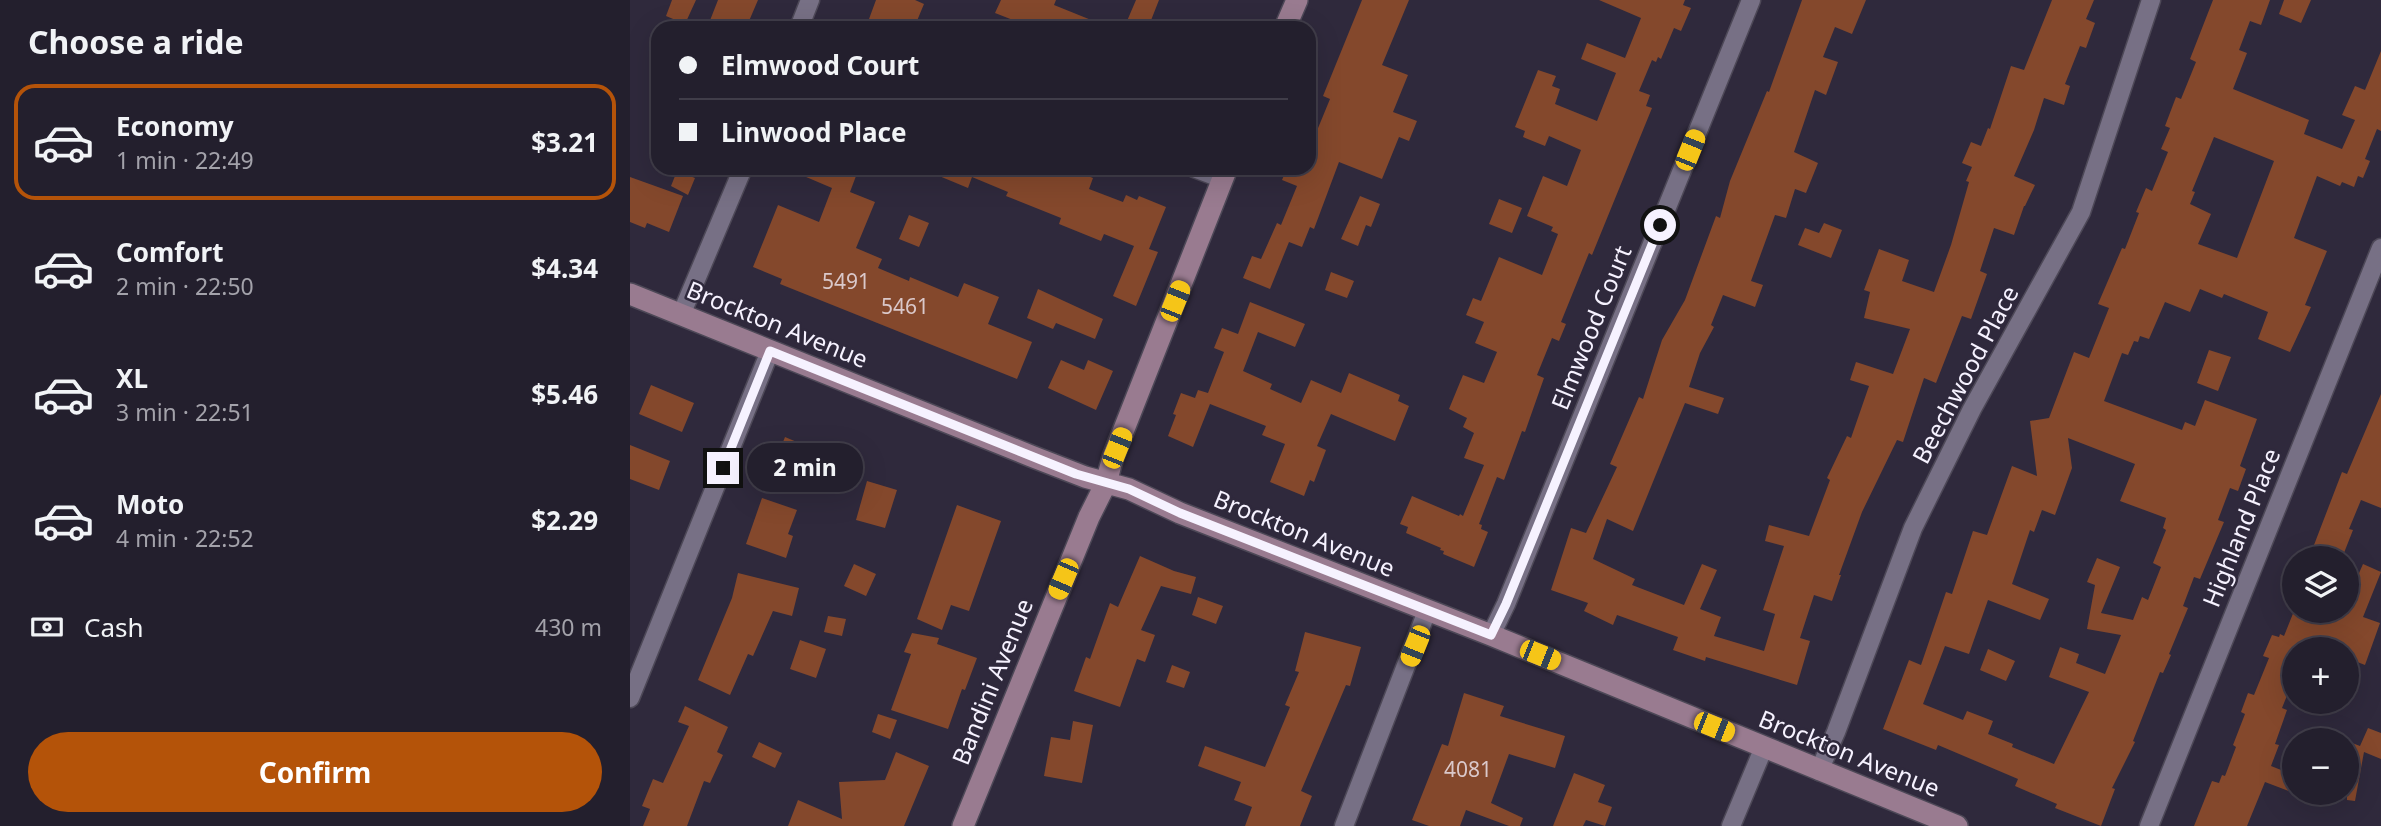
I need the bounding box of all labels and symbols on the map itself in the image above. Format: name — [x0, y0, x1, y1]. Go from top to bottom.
car — [1673, 127, 1708, 173]
route start — [1644, 209, 1676, 241]
street label: Elmwood Court — [1543, 240, 1639, 414]
house number: 5491 — [822, 267, 870, 295]
street label: Brockton Avenue — [682, 272, 873, 375]
car — [1158, 278, 1193, 324]
street label: Beechwood Place — [1904, 280, 2026, 469]
house number: 5461 — [881, 292, 929, 320]
car — [1100, 425, 1135, 471]
street label: Highland Place — [2194, 443, 2287, 612]
callout: 2 min — [748, 444, 863, 492]
route end — [707, 452, 739, 484]
street label: Brockton Avenue — [1209, 481, 1400, 584]
car — [1046, 556, 1081, 602]
street label: Bandini Avenue — [943, 593, 1040, 769]
car — [1398, 623, 1433, 669]
car — [1517, 637, 1564, 673]
street label: Brockton Avenue — [1754, 701, 1945, 804]
car — [1691, 709, 1738, 745]
house number: 4081 — [1444, 755, 1492, 783]

